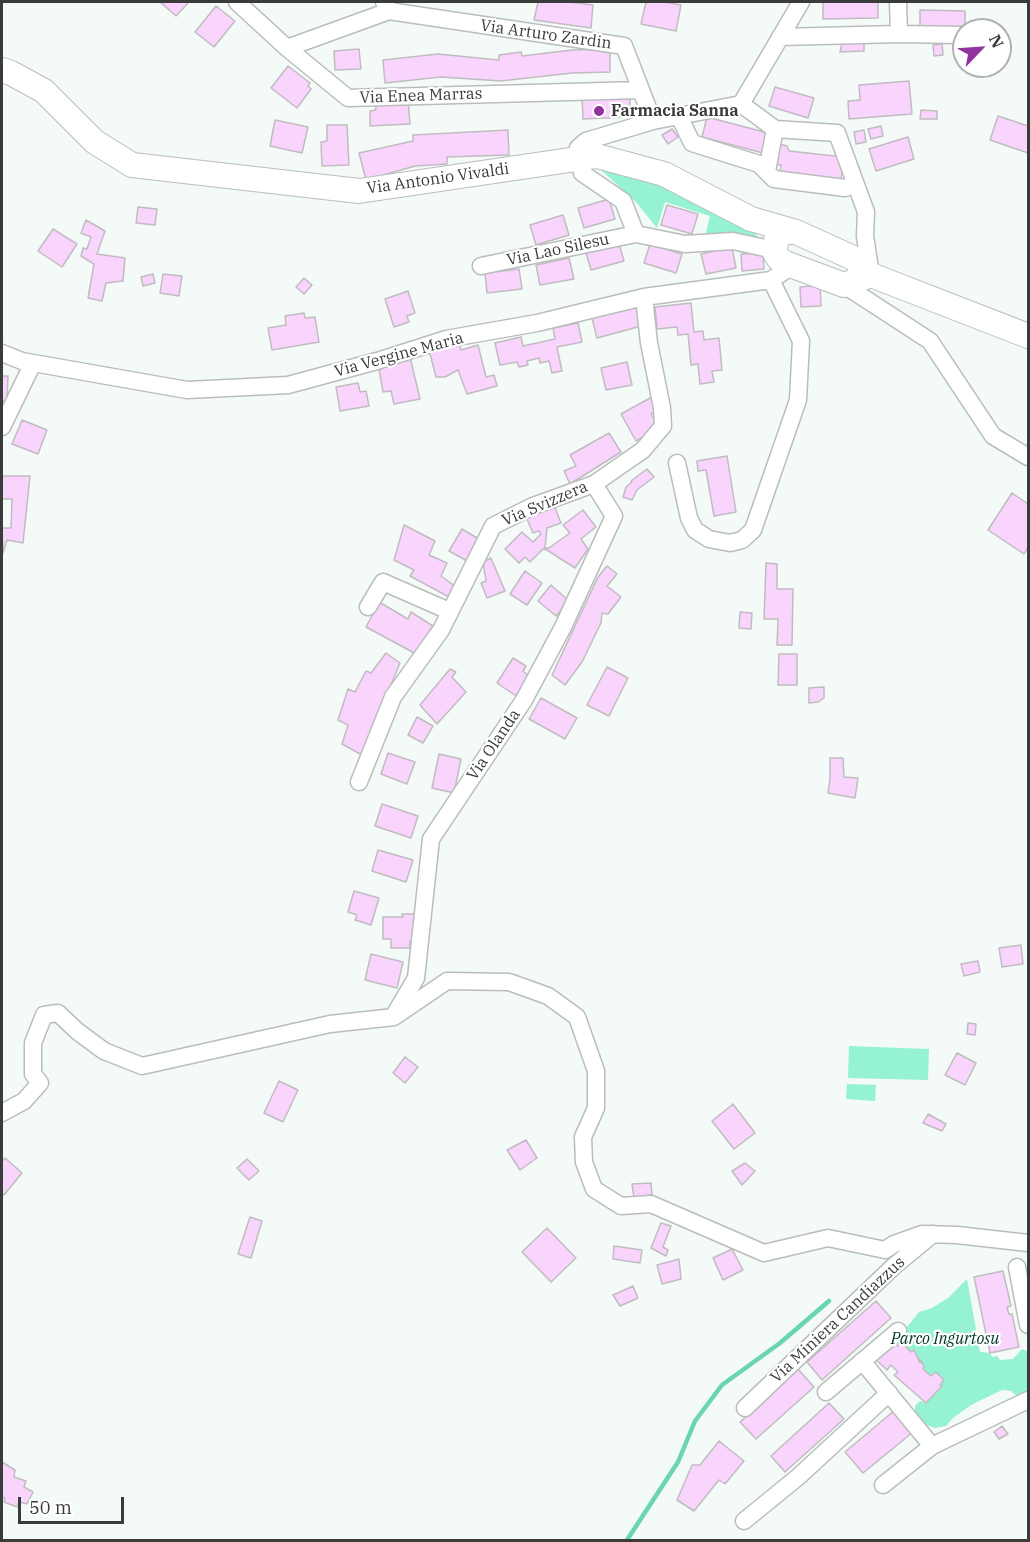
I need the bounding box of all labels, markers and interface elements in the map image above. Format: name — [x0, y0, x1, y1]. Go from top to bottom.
street label: Via Arturo Zardin — [479, 16, 613, 54]
north arrow — [952, 18, 1012, 78]
text: N — [985, 31, 1008, 51]
street label: Via Enea Marras — [359, 84, 483, 108]
place label: Farmacia Sanna — [611, 101, 739, 121]
marker: Farmacia Sanna — [592, 104, 606, 118]
street label: Via Antonio Vivaldi — [366, 159, 510, 199]
street label: Via Lao Silesu — [505, 230, 611, 270]
street label: Via Vergine Maria — [332, 329, 466, 381]
street label: Via Svizzera — [499, 477, 591, 531]
street label: Via Olanda — [463, 706, 525, 784]
street label: Via Miniera Candiazzus — [767, 1253, 909, 1387]
park label: Parco Ingurtosu — [891, 1329, 999, 1349]
scale bar — [21, 1485, 128, 1523]
text: 50 m — [29, 1496, 72, 1519]

